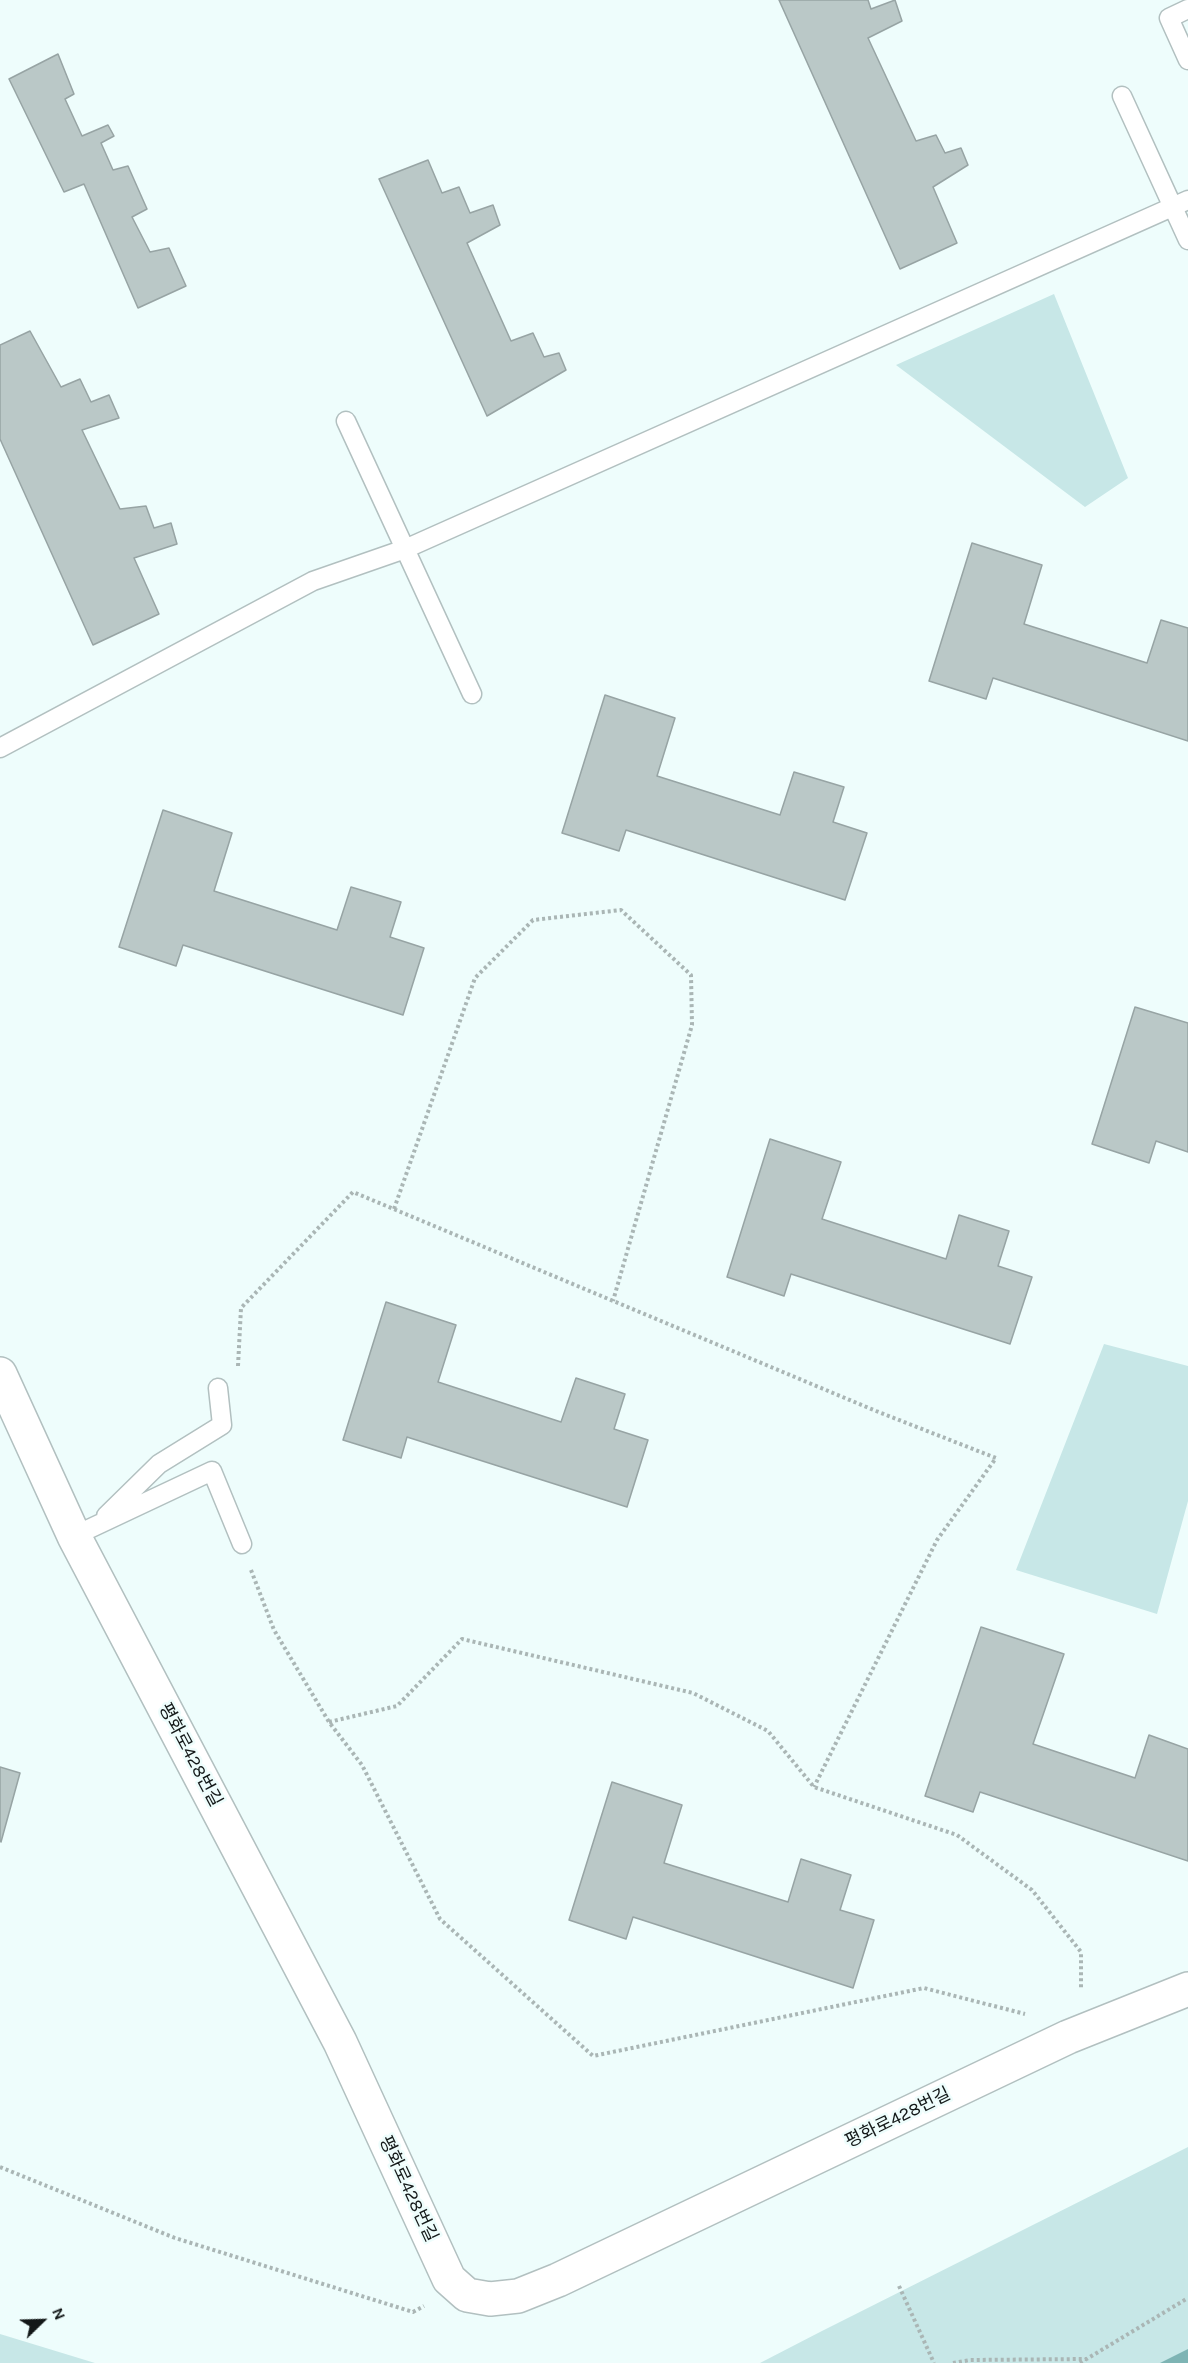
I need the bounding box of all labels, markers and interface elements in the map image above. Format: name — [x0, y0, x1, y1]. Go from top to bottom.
street label: 평화로428번길 — [154, 1699, 226, 1811]
street label: 평화로428번길 — [842, 2083, 954, 2153]
street label: 평화로428번길 — [374, 2133, 442, 2245]
north arrow — [12, 2291, 72, 2351]
text: N — [48, 2305, 70, 2323]

